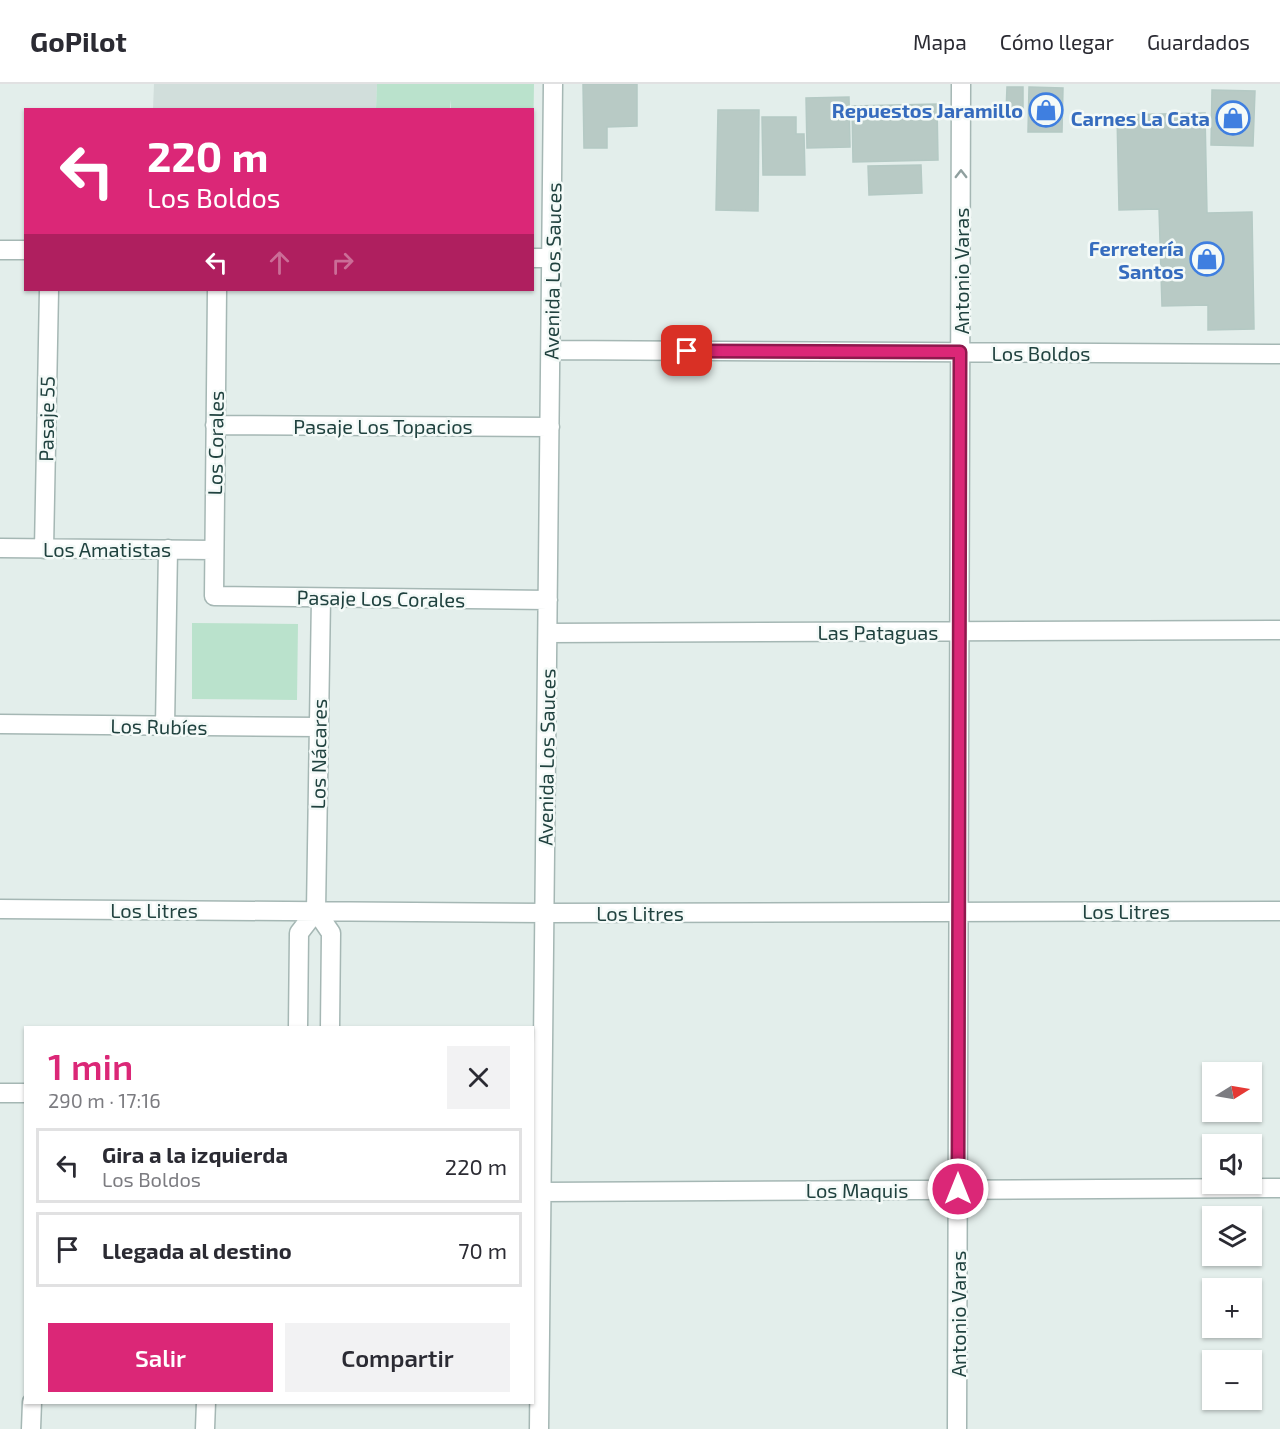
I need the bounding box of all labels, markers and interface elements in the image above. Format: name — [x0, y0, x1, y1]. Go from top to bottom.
text: GoPilot — [30, 24, 127, 58]
text: Mapa — [913, 29, 967, 54]
text: Cómo llegar — [1000, 29, 1114, 54]
text: Guardados — [1147, 29, 1250, 54]
shop icon: Repuestos Jaramillo — [1028, 92, 1064, 128]
place label: Repuestos Jaramillo — [832, 98, 1023, 122]
shop icon: Carnes La Cata — [1215, 100, 1251, 136]
place label: Carnes La Cata — [1071, 106, 1210, 130]
text: 220 m — [147, 130, 268, 180]
icon: left — [48, 132, 126, 210]
one-way arrow — [955, 169, 967, 178]
text: Los Boldos — [147, 181, 281, 213]
street label: Avenida Los Sauces — [538, 182, 566, 360]
street label: Antonio Varas — [949, 208, 973, 334]
place label: Ferretería Santos — [1089, 236, 1184, 283]
shop icon: Ferretería Santos — [1189, 241, 1225, 277]
icon: left — [200, 246, 233, 279]
icon: ahead — [263, 246, 296, 279]
icon: right — [326, 246, 359, 279]
pin — [661, 325, 712, 376]
icon: arrive — [670, 334, 703, 367]
street label: Los Boldos — [992, 341, 1090, 365]
street label: Pasaje 55 — [33, 376, 59, 462]
street label: Los Corales — [202, 390, 228, 496]
street label: Pasaje Los Topacios — [293, 414, 473, 438]
street label: Los Amatistas — [43, 537, 171, 561]
street label: Pasaje Los Corales — [296, 585, 466, 611]
street label: Las Pataguas — [818, 620, 938, 644]
street label: Avenida Los Sauces — [532, 668, 560, 846]
street label: Los Nácares — [305, 698, 331, 810]
street label: Los Rubíes — [110, 713, 208, 739]
street label: Los Litres — [110, 898, 198, 922]
street label: Los Litres — [1082, 899, 1170, 923]
street label: Los Litres — [596, 901, 684, 925]
text: 1 min — [48, 1044, 133, 1087]
button: close — [447, 1046, 510, 1109]
north arrow — [1202, 1062, 1262, 1122]
map controls — [1202, 1062, 1262, 1410]
text: 290 m · 17:16 — [48, 1088, 161, 1112]
button: sound — [1202, 1134, 1262, 1194]
text: Gira a la izquierda — [102, 1141, 288, 1167]
icon: left — [51, 1149, 84, 1182]
text: 220 m — [445, 1153, 507, 1179]
position arrow — [926, 1157, 990, 1221]
text: Los Boldos — [102, 1167, 201, 1191]
street label: Los Maquis — [806, 1178, 908, 1202]
button: layers — [1202, 1206, 1262, 1266]
icon: arrive — [51, 1233, 84, 1266]
text: Llegada al destino — [102, 1237, 292, 1263]
text: 70 m — [458, 1237, 507, 1263]
street label: Antonio Varas — [946, 1251, 970, 1377]
button: + — [1202, 1278, 1262, 1338]
button: Salir — [48, 1323, 273, 1392]
button: Compartir — [285, 1323, 510, 1392]
button: − — [1202, 1350, 1262, 1410]

